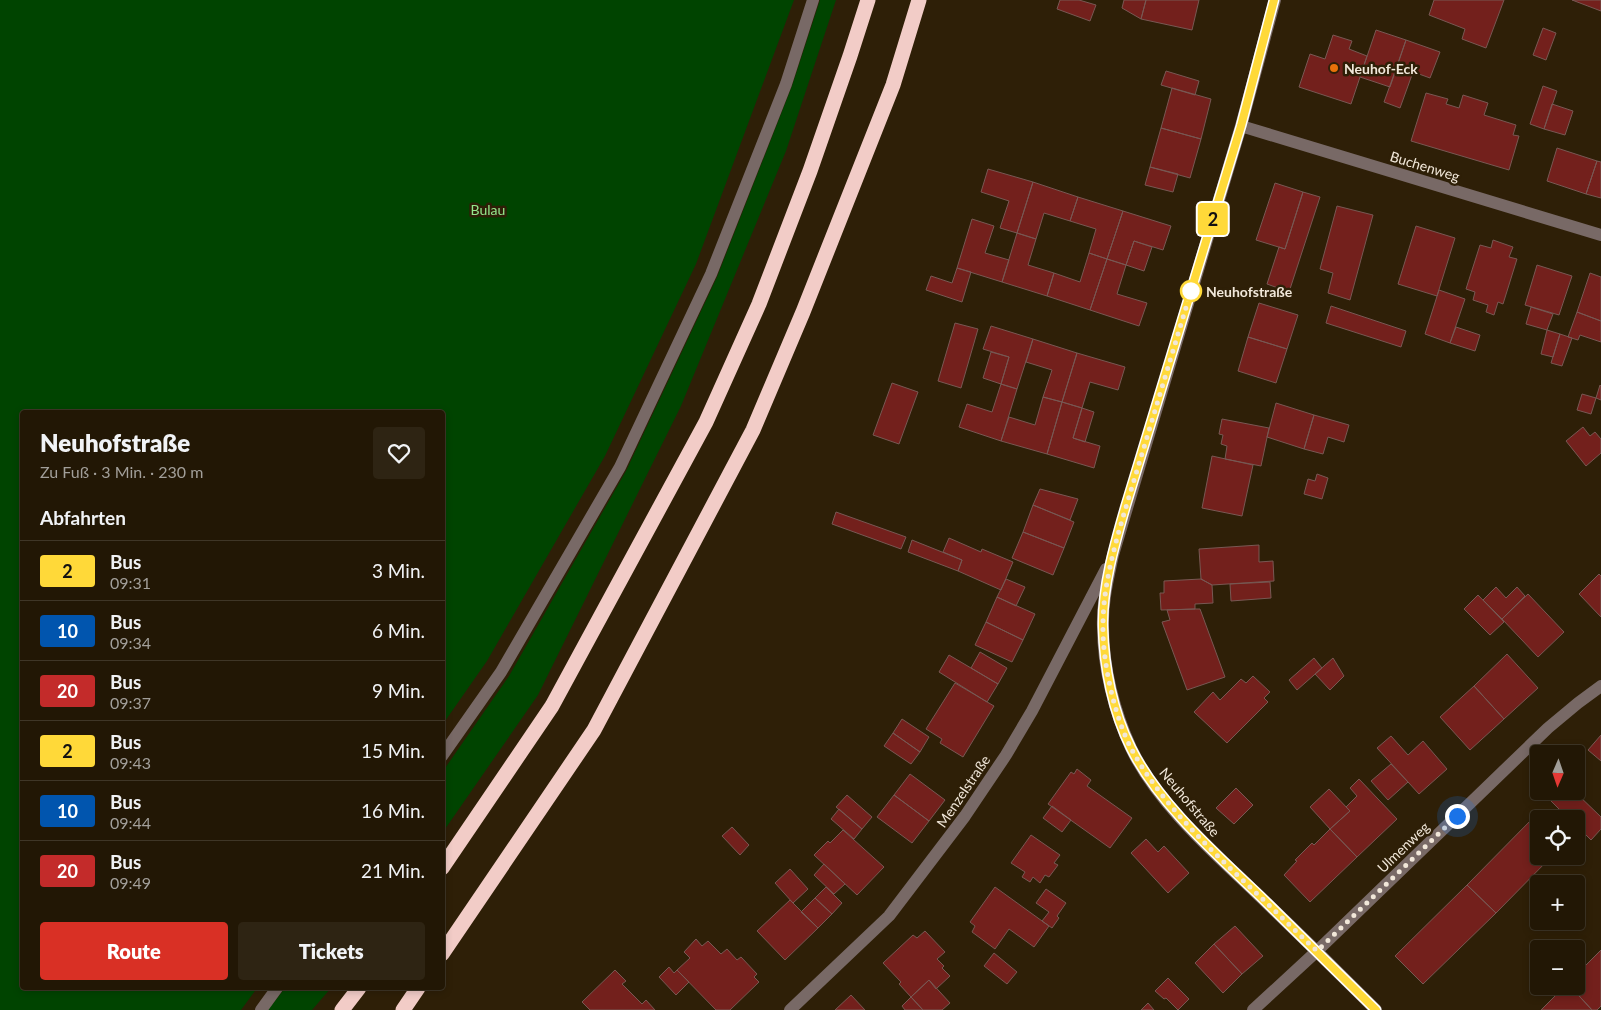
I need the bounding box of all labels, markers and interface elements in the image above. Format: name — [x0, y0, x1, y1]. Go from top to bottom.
place label: Neuhof-Eck — [1344, 60, 1418, 77]
marker: Neuhof-Eck — [1328, 62, 1340, 74]
street label: Buchenweg — [1388, 147, 1462, 185]
park label: Bulau — [471, 201, 505, 218]
line badge: 2 — [1197, 203, 1229, 235]
text: 2 — [1208, 208, 1218, 230]
marker: Neuhofstraße — [1180, 280, 1202, 302]
place label: Neuhofstraße — [1206, 283, 1293, 300]
button: heart — [373, 427, 425, 479]
text: Neuhofstraße — [40, 428, 190, 457]
text: Zu Fuß · 3 Min. · 230 m — [40, 462, 203, 481]
text: Abfahrten — [40, 506, 126, 529]
text: Bus — [110, 550, 141, 573]
text: 3 Min. — [372, 559, 425, 582]
text: 2 — [62, 560, 73, 582]
text: 09:31 — [110, 573, 151, 592]
text: Bus — [110, 610, 141, 633]
text: 6 Min. — [372, 619, 425, 642]
text: 10 — [57, 620, 78, 642]
text: 09:34 — [110, 633, 151, 652]
text: Bus — [110, 670, 141, 693]
text: 9 Min. — [372, 679, 425, 702]
text: 20 — [57, 680, 78, 702]
text: 09:37 — [110, 693, 151, 712]
text: Bus — [110, 730, 141, 753]
text: 15 Min. — [361, 739, 425, 762]
text: 2 — [62, 740, 73, 762]
north arrow — [1530, 745, 1585, 800]
map controls — [1530, 745, 1585, 995]
street label: Menzelstraße — [933, 752, 993, 830]
text: 09:43 — [110, 753, 151, 772]
street label: Neuhofstraße — [1156, 764, 1224, 840]
text: Bus — [110, 790, 141, 813]
text: 16 Min. — [361, 799, 425, 822]
text: 10 — [57, 800, 78, 822]
your location — [1445, 804, 1470, 829]
button: locate — [1530, 810, 1585, 865]
text: 09:44 — [110, 813, 151, 832]
street label: Ulmenweg — [1373, 818, 1433, 876]
text: Bus — [110, 850, 141, 873]
text: 21 Min. — [361, 859, 425, 882]
text: 20 — [57, 860, 78, 882]
text: 09:49 — [110, 873, 151, 892]
button: + — [1530, 875, 1585, 930]
button: Route — [40, 922, 228, 980]
button: Tickets — [238, 922, 425, 980]
button: − — [1530, 940, 1585, 995]

